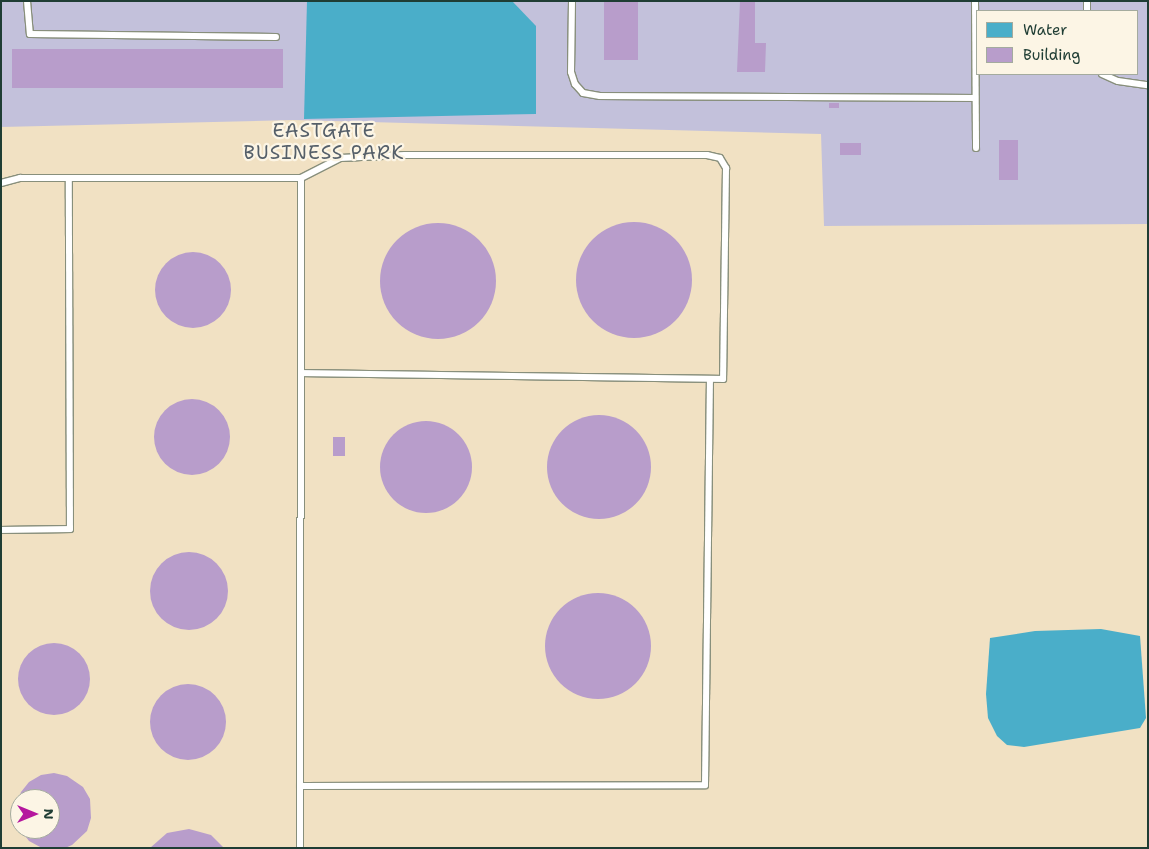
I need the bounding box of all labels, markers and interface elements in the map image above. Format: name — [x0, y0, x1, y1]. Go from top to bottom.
legend — [976, 10, 1139, 75]
text: Water — [1023, 20, 1067, 40]
text: Building — [1023, 45, 1080, 65]
district label: EASTGATE BUSINESS PARK — [242, 120, 406, 164]
north arrow — [10, 789, 60, 839]
text: N — [40, 808, 58, 820]

